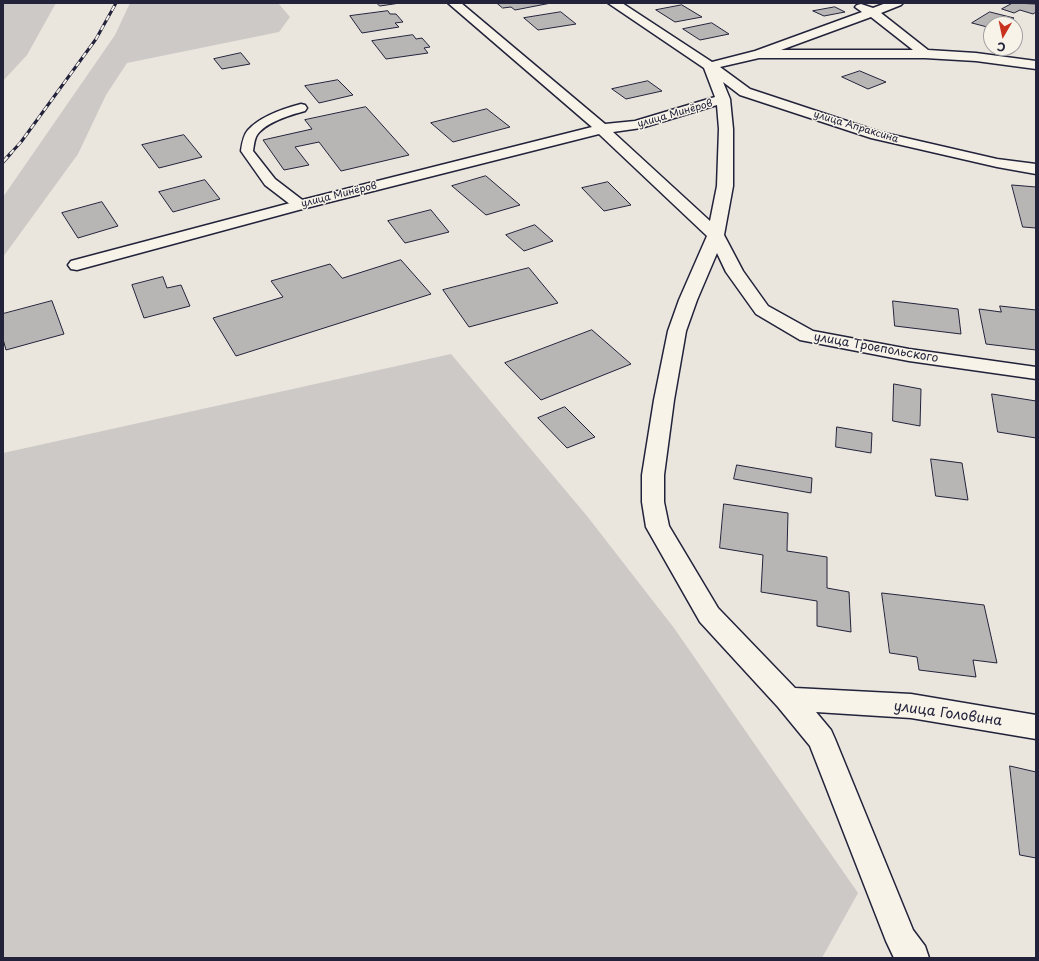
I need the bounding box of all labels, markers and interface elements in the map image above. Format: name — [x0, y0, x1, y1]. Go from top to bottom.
north arrow — [983, 16, 1023, 56]
text: С — [996, 38, 1007, 56]
street label: улица Минёров — [636, 98, 714, 130]
street label: улица Апраксина — [812, 108, 900, 146]
street label: улица Минёров — [300, 180, 378, 210]
street label: улица Троепольского — [813, 330, 939, 366]
street label: улица Головина — [893, 698, 1003, 730]

